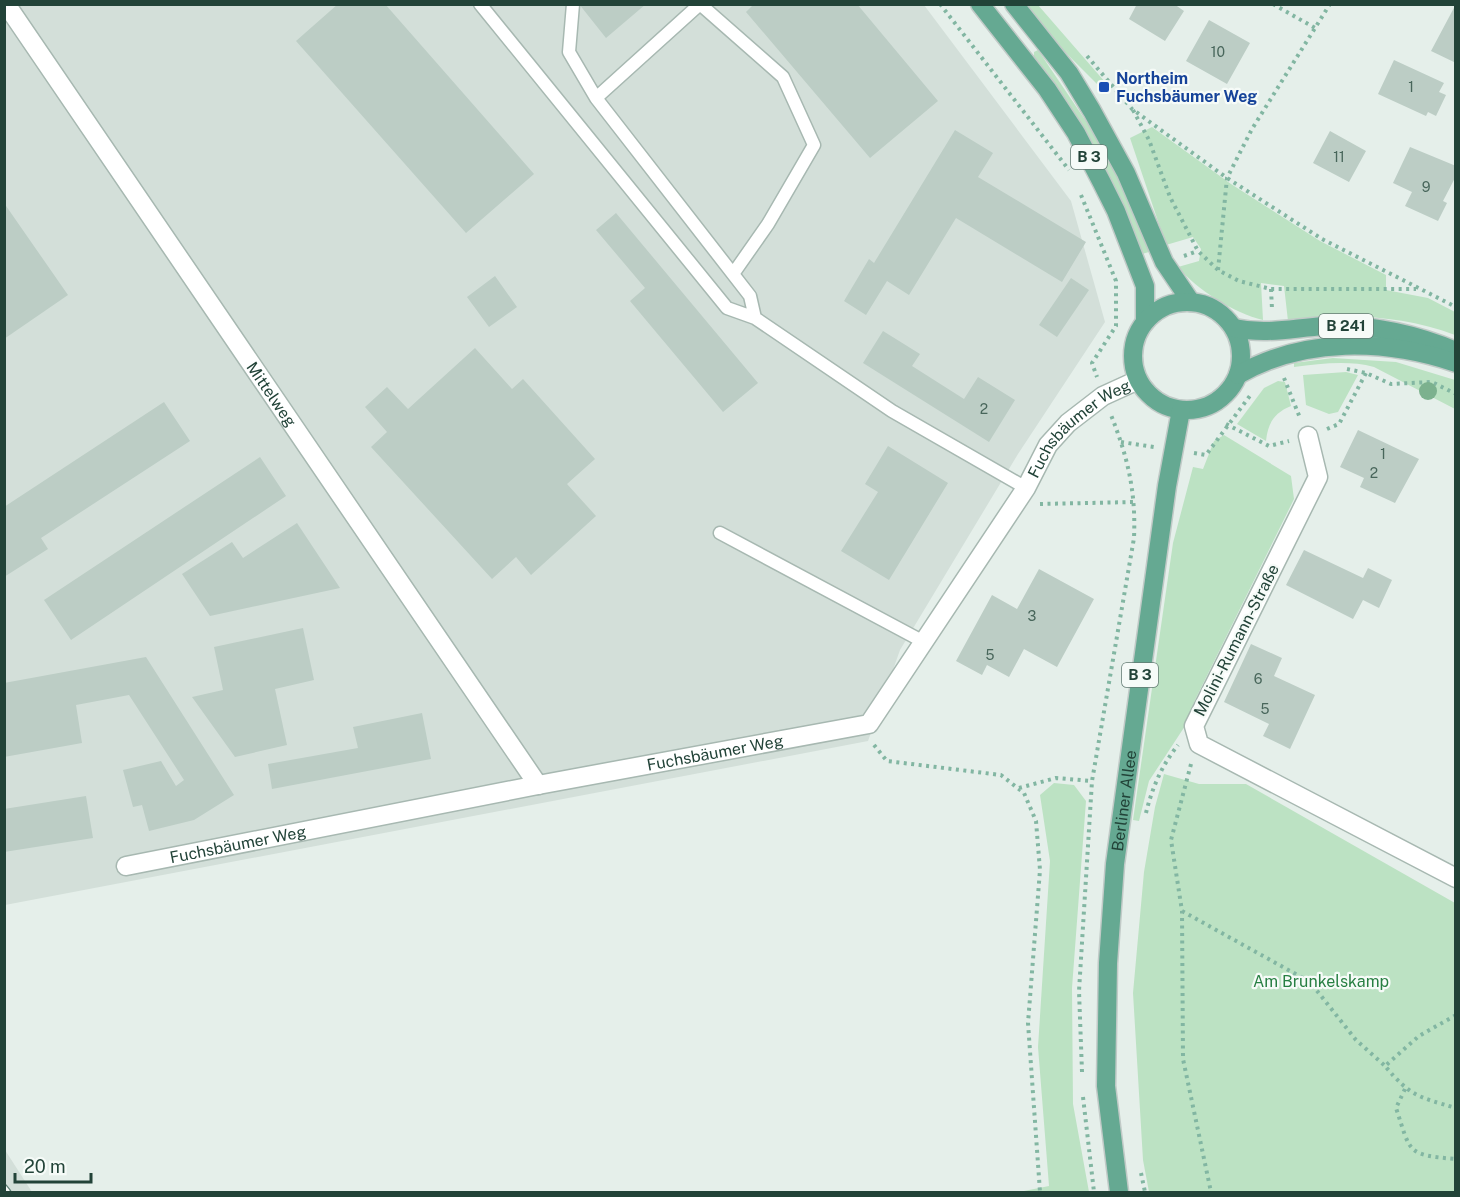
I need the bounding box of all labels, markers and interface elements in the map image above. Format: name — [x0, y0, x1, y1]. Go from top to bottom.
house number: 10 — [1211, 44, 1225, 60]
place label: Northeim Fuchsbäumer Weg — [1116, 69, 1257, 106]
house number: 1 — [1408, 79, 1414, 95]
marker: Northeim Fuchsbäumer Weg — [1097, 80, 1111, 94]
road number: B 3 — [1071, 145, 1107, 169]
house number: 11 — [1333, 149, 1345, 165]
house number: 9 — [1422, 179, 1431, 195]
road number: B 241 — [1319, 314, 1373, 338]
street label: Mittelweg — [242, 358, 300, 431]
street label: Fuchsbäumer Weg — [1024, 376, 1134, 481]
house number: 2 — [980, 401, 988, 417]
house number: 1 — [1380, 446, 1386, 462]
house number: 2 — [1370, 465, 1378, 481]
street label: Molini-Rumann-Straße — [1190, 561, 1283, 719]
house number: 3 — [1028, 608, 1037, 624]
house number: 5 — [986, 647, 995, 663]
road number: B 3 — [1122, 663, 1158, 687]
house number: 6 — [1254, 671, 1263, 687]
house number: 5 — [1261, 701, 1270, 717]
street label: Fuchsbäumer Weg — [645, 731, 785, 775]
street label: Berliner Allee — [1108, 749, 1141, 853]
street label: Fuchsbäumer Weg — [168, 822, 308, 867]
park label: Am Brunkelskamp — [1253, 972, 1389, 991]
scale bar — [15, 1146, 92, 1184]
text: 20 m — [24, 1156, 66, 1177]

